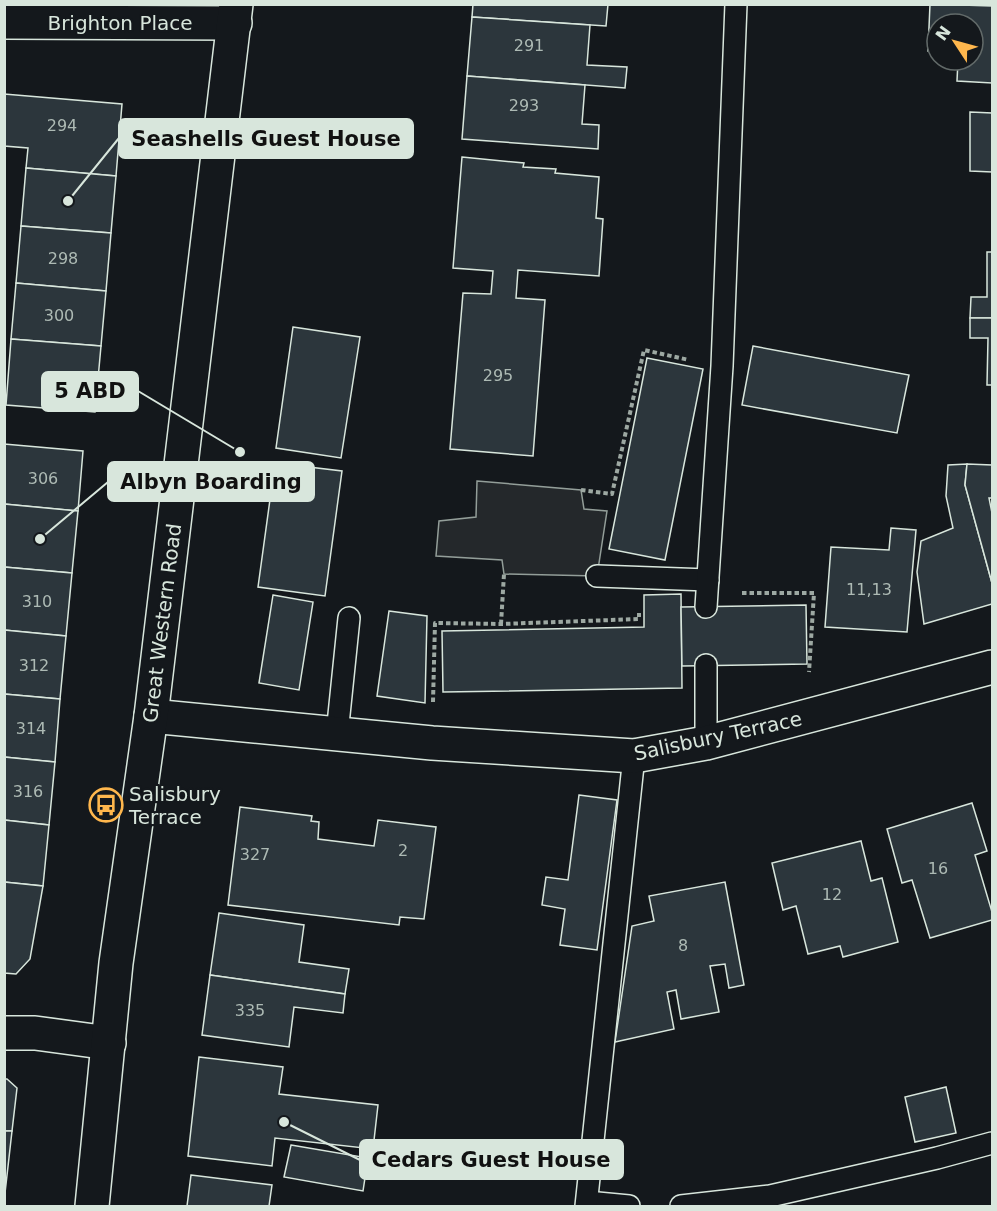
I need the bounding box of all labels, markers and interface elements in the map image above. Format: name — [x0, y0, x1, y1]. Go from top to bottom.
street label: Brighton Place — [47, 11, 193, 35]
north arrow — [925, 12, 985, 72]
text: N — [932, 22, 955, 44]
house number: 291 — [514, 36, 544, 55]
house number: 293 — [509, 96, 539, 115]
house number: 294 — [47, 116, 77, 135]
callout: Seashells Guest House — [119, 119, 413, 158]
text: Seashells Guest House — [131, 127, 401, 151]
house number: 298 — [48, 249, 78, 268]
house number: 300 — [44, 306, 74, 325]
house number: 295 — [483, 366, 513, 385]
callout: 5 ABD — [42, 372, 138, 411]
text: 5 ABD — [54, 379, 126, 403]
callout: Albyn Boarding — [108, 462, 314, 501]
house number: 306 — [28, 469, 58, 488]
text: Albyn Boarding — [120, 470, 302, 494]
street label: Great Western Road — [138, 522, 186, 724]
house number: 11,13 — [846, 580, 892, 599]
house number: 310 — [22, 592, 52, 611]
house number: 312 — [19, 656, 49, 675]
street label: Salisbury Terrace — [632, 706, 804, 766]
house number: 314 — [16, 719, 46, 738]
house number: 316 — [13, 782, 43, 801]
place label: Salisbury Terrace — [128, 782, 221, 829]
bus stop icon: Salisbury Terrace — [88, 787, 124, 823]
house number: 2 — [398, 841, 408, 860]
house number: 327 — [240, 845, 270, 864]
house number: 16 — [928, 859, 948, 878]
house number: 12 — [822, 885, 842, 904]
house number: 8 — [678, 936, 688, 955]
house number: 335 — [235, 1001, 265, 1020]
callout: Cedars Guest House — [360, 1140, 623, 1179]
text: Cedars Guest House — [372, 1148, 611, 1172]

